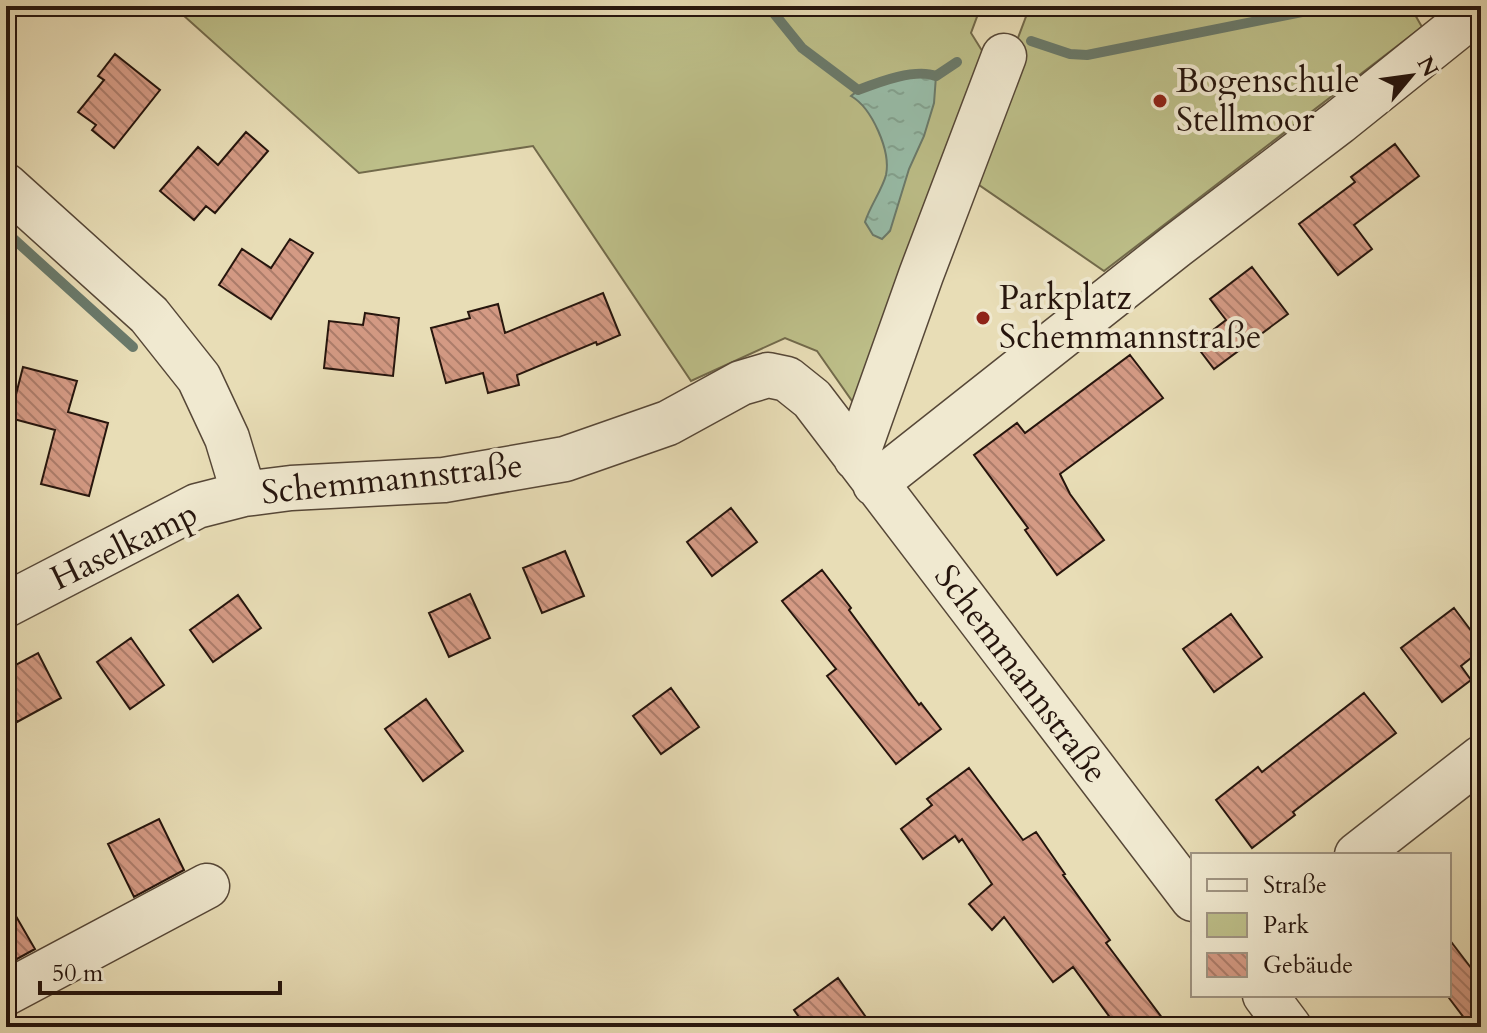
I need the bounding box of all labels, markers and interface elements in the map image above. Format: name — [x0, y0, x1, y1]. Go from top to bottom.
north arrow — [1371, 36, 1451, 116]
text: N — [1410, 51, 1445, 82]
place label: Bogenschule Stellmoor — [1176, 58, 1360, 143]
marker: Bogenschule Stellmoor — [1151, 92, 1169, 110]
place label: Parkplatz Schemmannstraße — [999, 275, 1261, 360]
marker: Parkplatz Schemmannstraße — [974, 309, 992, 327]
street label: Schemmannstraße — [259, 442, 525, 516]
street label: Haselkamp — [43, 491, 205, 601]
street label: Schemmannstraße — [924, 555, 1118, 793]
legend — [1191, 853, 1451, 997]
text: Straße — [1263, 869, 1327, 902]
text: Park — [1263, 909, 1309, 942]
scale bar — [40, 945, 280, 995]
text: Gebäude — [1263, 949, 1353, 982]
text: 50 m — [52, 957, 104, 990]

